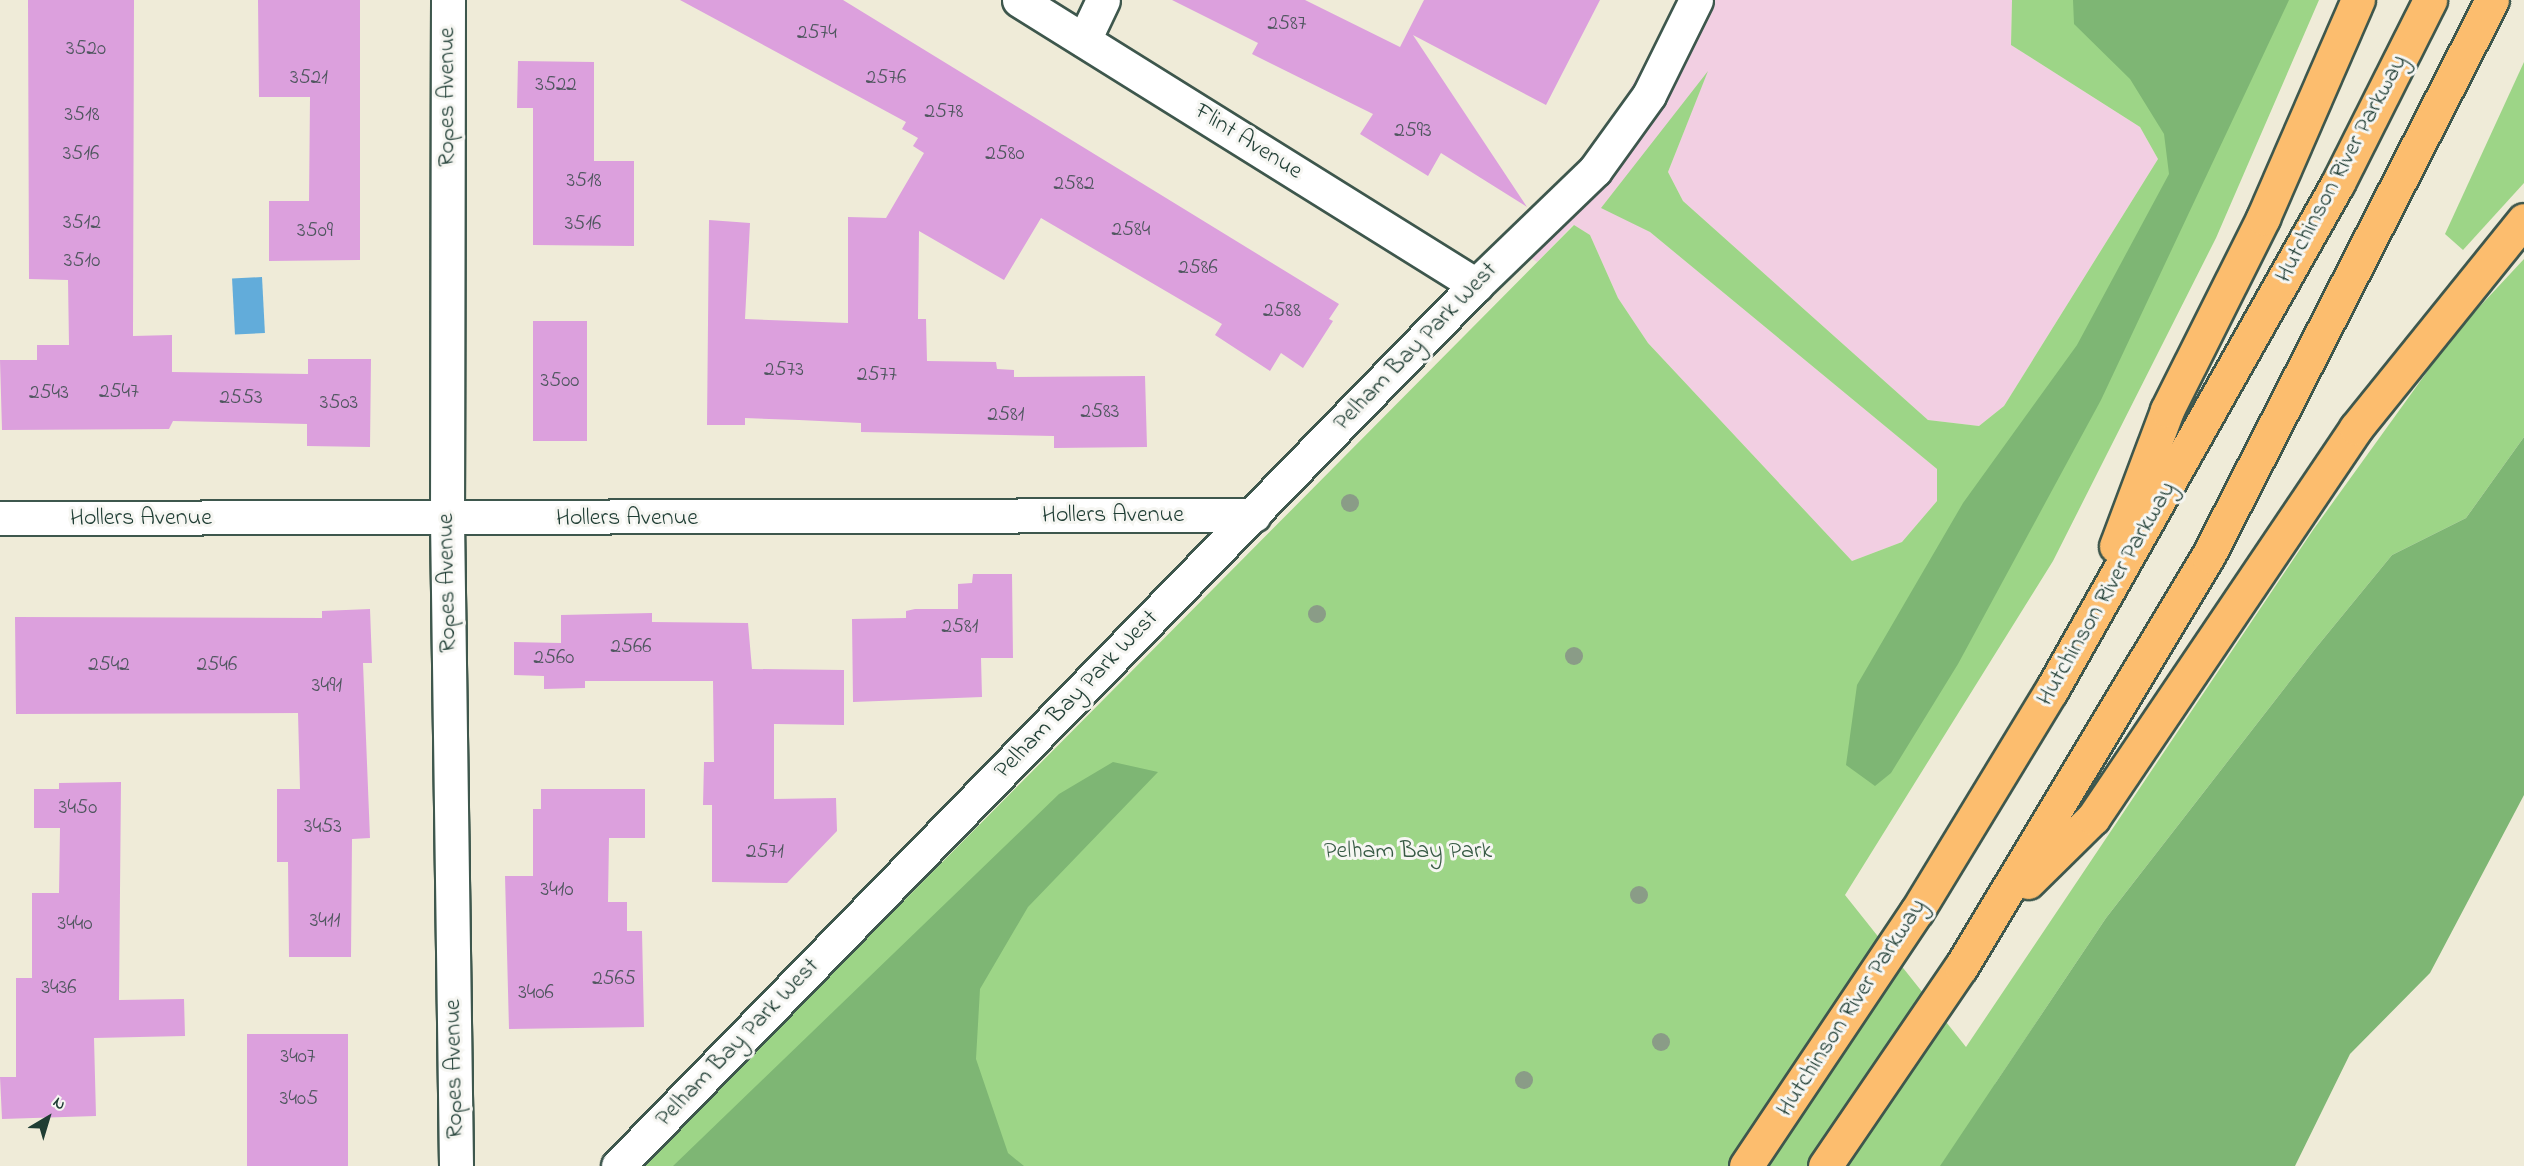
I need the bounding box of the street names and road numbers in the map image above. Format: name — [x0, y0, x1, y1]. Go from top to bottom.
street label: Ropes Avenue — [434, 27, 462, 167]
street label: Hutchinson River Parkway — [2270, 50, 2414, 288]
street label: Flint Avenue — [1189, 98, 1307, 186]
street label: Pelham Bay Park West — [1328, 257, 1504, 437]
street label: Hutchinson River Parkway — [2031, 477, 2183, 711]
street label: Hollers Avenue — [1042, 502, 1184, 530]
street label: Hollers Avenue — [70, 505, 212, 533]
street label: Hollers Avenue — [556, 505, 698, 533]
street label: Ropes Avenue — [432, 513, 464, 653]
street label: Pelham Bay Park West — [989, 605, 1165, 785]
street label: Hutchinson River Parkway — [1771, 894, 1933, 1122]
street label: Pelham Bay Park West — [650, 953, 826, 1133]
street label: Ropes Avenue — [439, 999, 471, 1139]

